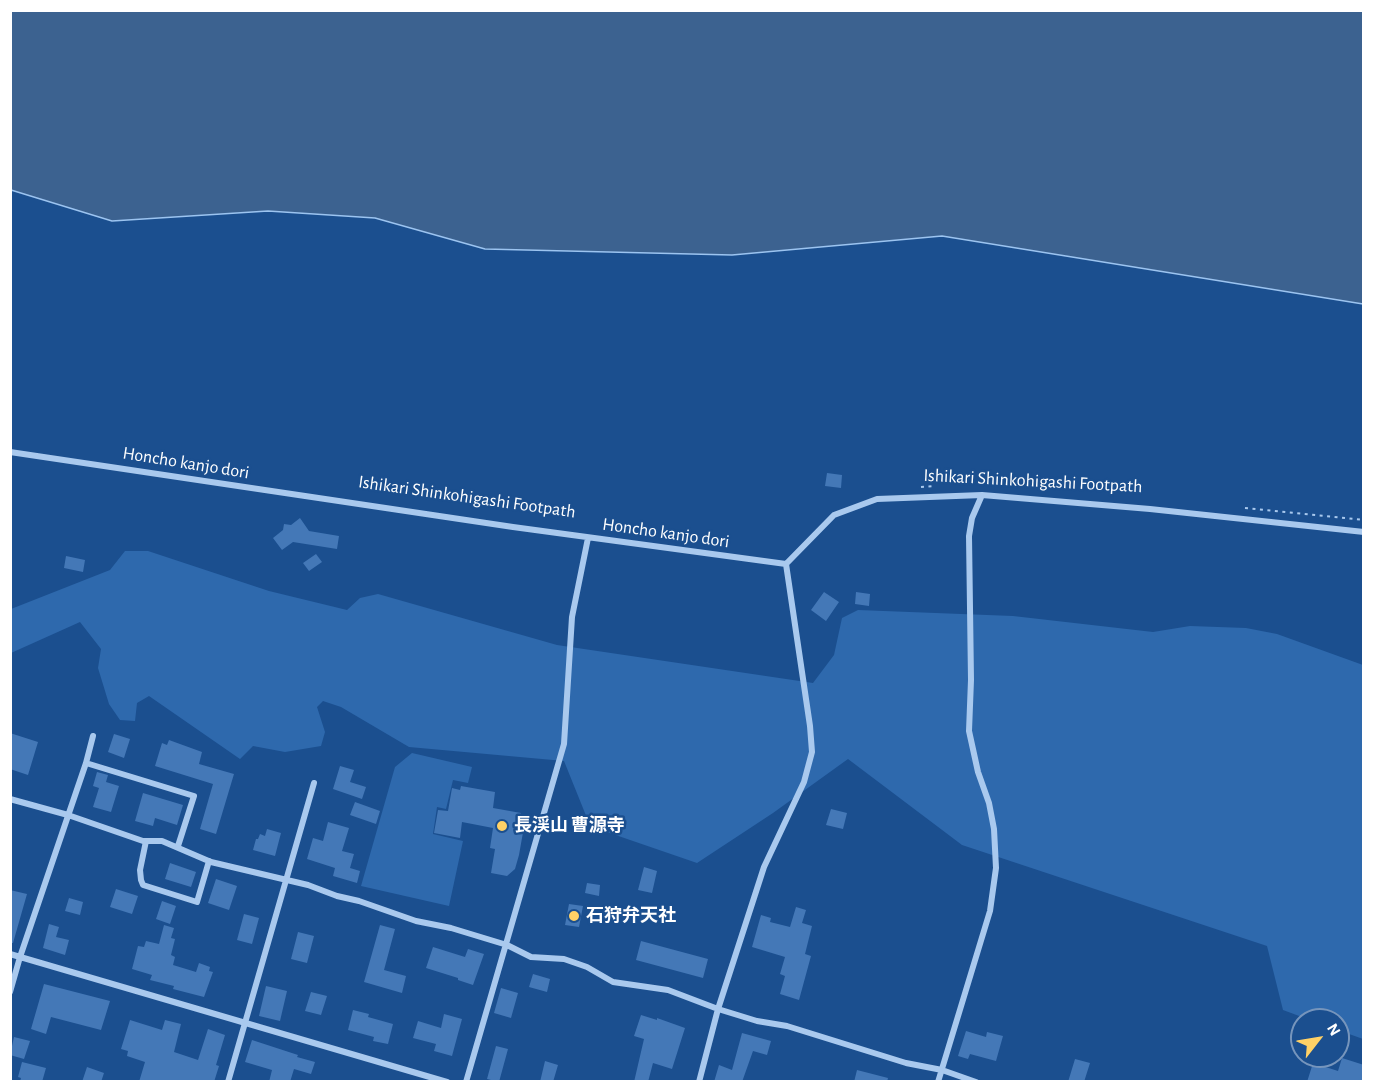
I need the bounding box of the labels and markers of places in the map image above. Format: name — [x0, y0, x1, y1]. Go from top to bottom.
place label: 長渓山 曹源寺 — [514, 815, 625, 837]
marker: 長渓山 曹源寺 — [495, 819, 509, 833]
place label: 石狩弁天社 — [586, 905, 676, 927]
marker: 石狩弁天社 — [567, 909, 581, 923]

